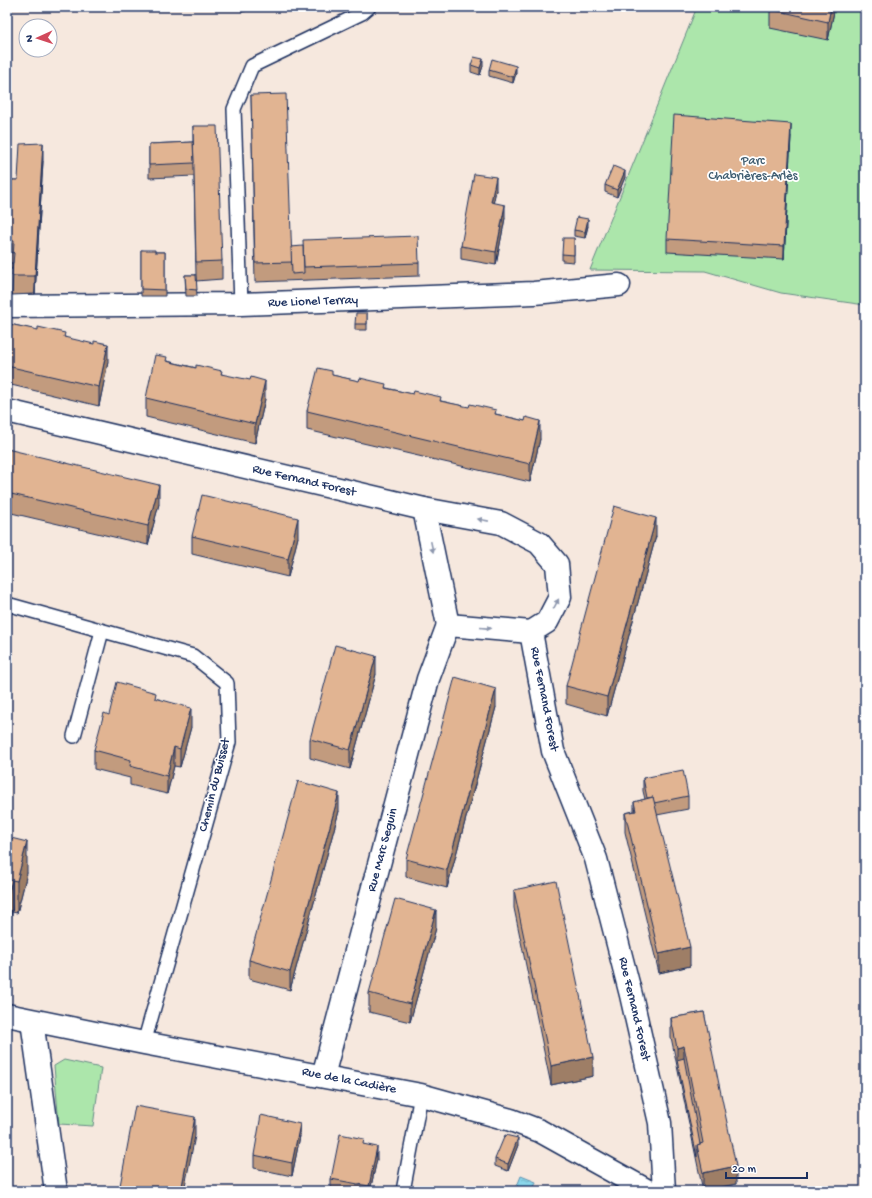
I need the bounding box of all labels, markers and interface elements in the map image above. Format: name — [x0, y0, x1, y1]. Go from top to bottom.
north arrow — [18, 18, 58, 58]
text: N — [24, 35, 36, 42]
park label: Parc Chabrières-Arlès — [708, 154, 799, 184]
street label: Rue Lionel Terray — [268, 293, 359, 311]
street label: Rue Fernand Forest — [251, 462, 359, 501]
one-way arrow — [477, 517, 489, 523]
one-way arrow — [430, 541, 436, 553]
one-way arrow — [553, 598, 560, 610]
one-way arrow — [480, 625, 492, 631]
street label: Rue Fernand Forest — [527, 646, 562, 754]
street label: Chemin du Buisset — [196, 735, 234, 833]
street label: Rue Marc Seguin — [365, 806, 402, 894]
street label: Rue Fernand Forest — [615, 956, 654, 1064]
street label: Rue de la Cadière — [300, 1064, 398, 1098]
scale bar — [726, 1154, 807, 1180]
text: 20 m — [732, 1163, 757, 1177]

